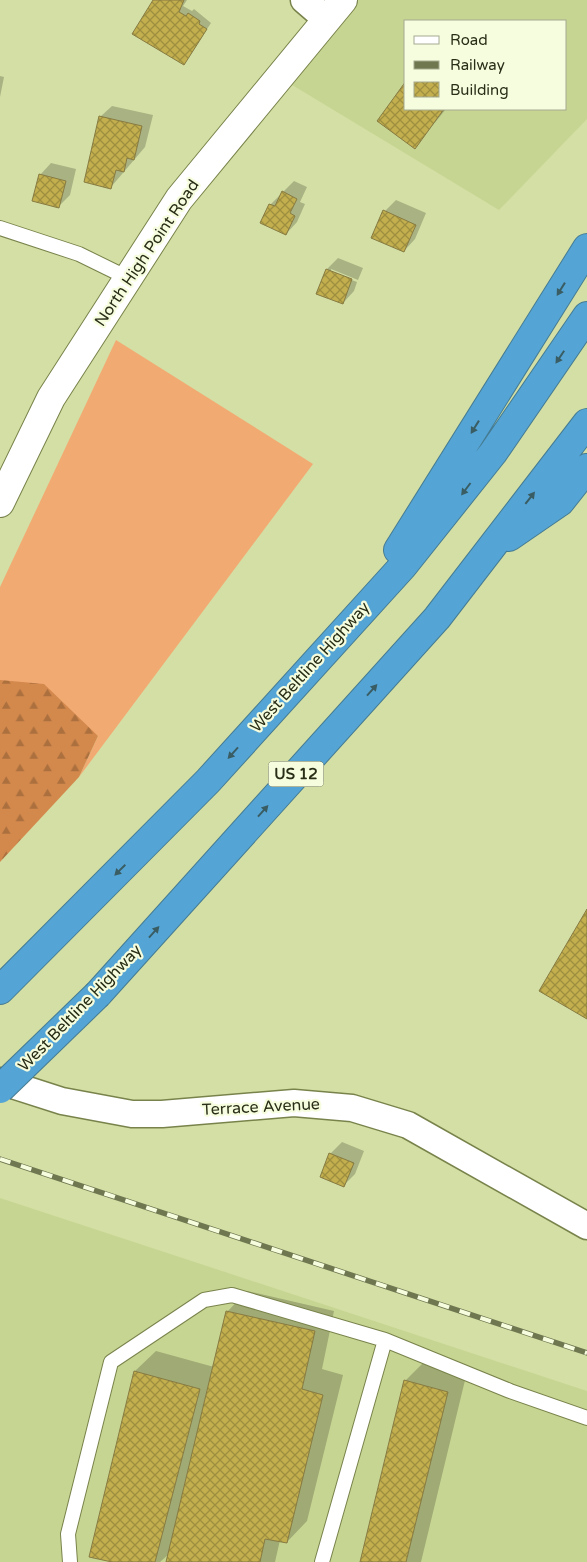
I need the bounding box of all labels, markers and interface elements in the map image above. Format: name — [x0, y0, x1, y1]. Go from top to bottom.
legend — [404, 20, 567, 110]
text: Road — [450, 31, 488, 49]
text: Railway — [450, 56, 505, 74]
text: Building — [450, 81, 509, 99]
street label: North High Point Road — [90, 176, 204, 330]
one-way arrow — [557, 282, 566, 296]
one-way arrow — [555, 350, 565, 364]
one-way arrow — [470, 420, 480, 433]
one-way arrow — [461, 482, 471, 496]
one-way arrow — [524, 492, 535, 505]
street label: West Beltline Highway — [246, 597, 374, 737]
one-way arrow — [366, 684, 377, 697]
one-way arrow — [228, 747, 239, 759]
road number: US 12 — [268, 762, 324, 786]
one-way arrow — [257, 805, 268, 818]
one-way arrow — [114, 863, 126, 875]
one-way arrow — [148, 926, 160, 938]
street label: West Beltline Highway — [14, 940, 146, 1076]
street label: Terrace Avenue — [202, 1094, 320, 1120]

